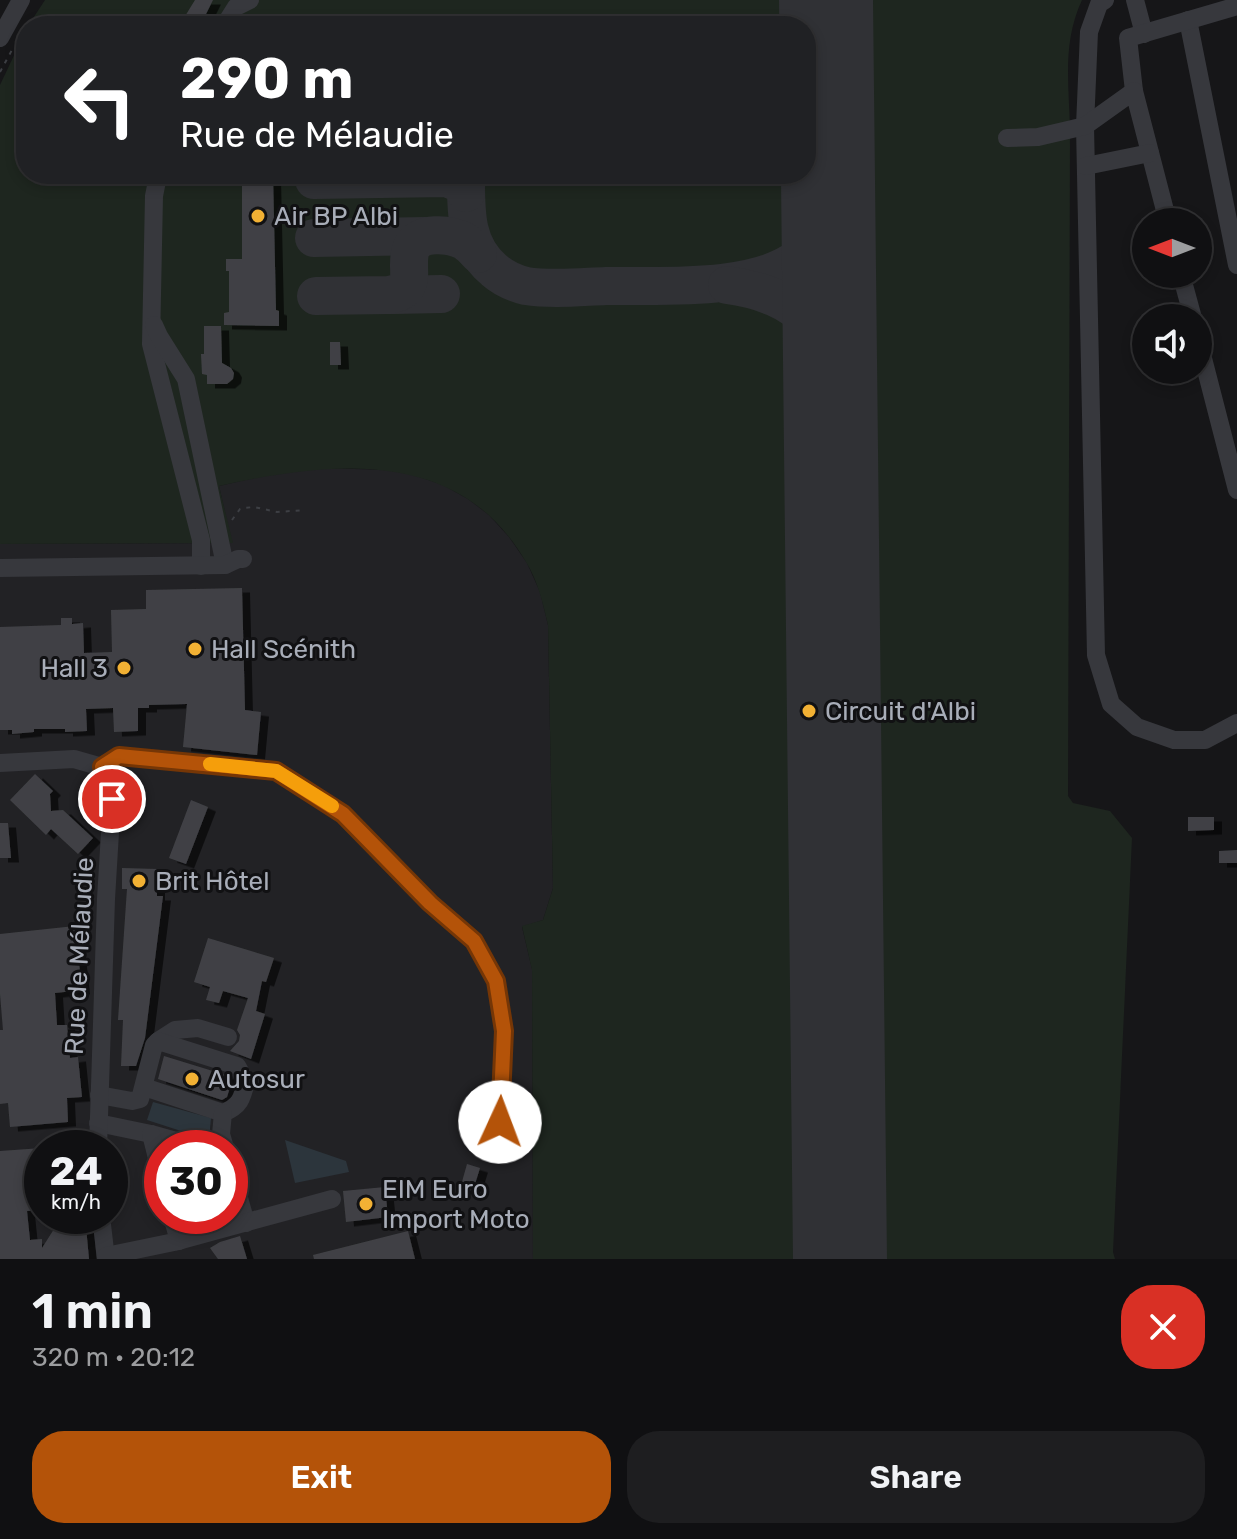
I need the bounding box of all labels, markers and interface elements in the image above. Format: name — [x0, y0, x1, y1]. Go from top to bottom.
text: 290 m — [180, 46, 354, 112]
icon: left — [48, 48, 152, 152]
text: Rue de Mélaudie — [180, 113, 454, 156]
place label: Air BP Albi — [274, 201, 398, 232]
marker: Air BP Albi — [249, 207, 267, 225]
north arrow — [1132, 208, 1212, 288]
map controls — [1132, 208, 1212, 384]
button: sound — [1132, 304, 1212, 384]
place label: Hall Scénith — [211, 634, 356, 665]
marker: Hall Scénith — [186, 640, 204, 658]
place label: Hall 3 — [40, 653, 108, 684]
marker: Hall 3 — [115, 659, 133, 677]
place label: Circuit d'Albi — [825, 696, 976, 727]
marker: Circuit d'Albi — [800, 702, 818, 720]
pin — [78, 765, 146, 833]
icon: arrive — [90, 777, 134, 821]
street label: Rue de Mélaudie — [59, 856, 100, 1056]
place label: Brit Hôtel — [155, 866, 269, 897]
marker: Brit Hôtel — [130, 872, 148, 890]
place label: Autosur — [208, 1064, 305, 1095]
marker: Autosur — [183, 1070, 201, 1088]
position arrow — [458, 1080, 542, 1164]
speed limit sign: 30 — [144, 1130, 248, 1234]
text: 24 — [49, 1148, 103, 1195]
place label: EIM Euro Import Moto — [382, 1174, 530, 1235]
text: km/h — [51, 1190, 101, 1214]
marker: EIM Euro Import Moto — [357, 1195, 375, 1213]
text: 1 min — [32, 1283, 153, 1340]
button: close — [1121, 1285, 1205, 1369]
text: 320 m · 20:12 — [32, 1342, 195, 1373]
button: Exit — [32, 1431, 611, 1523]
button: Share — [627, 1431, 1205, 1523]

